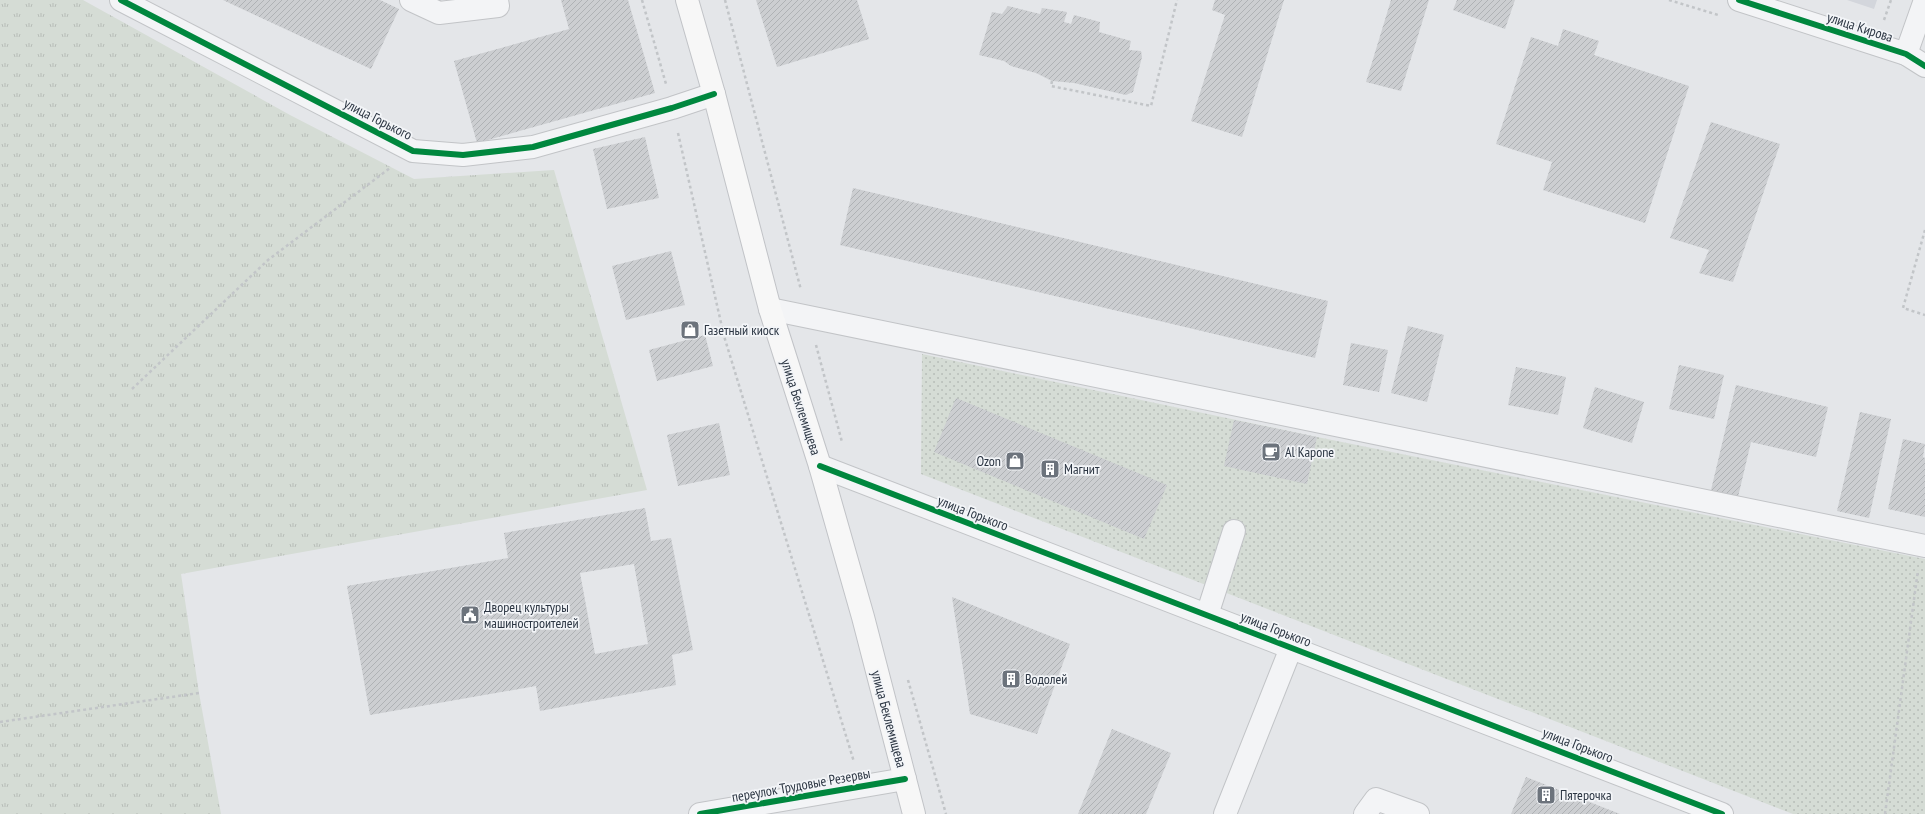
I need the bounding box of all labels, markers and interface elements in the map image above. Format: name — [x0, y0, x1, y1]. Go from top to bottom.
street label: улица Кирова — [1825, 8, 1895, 46]
street label: улица Горького — [341, 94, 415, 144]
shop icon: Газетный киоск — [679, 319, 701, 341]
place label: Газетный киоск — [704, 321, 780, 339]
street label: улица Беклемищева — [777, 357, 825, 457]
cafe icon: Al Kapone — [1260, 441, 1282, 463]
place label: Al Kapone — [1285, 443, 1334, 461]
shop icon: Ozon — [1004, 450, 1026, 472]
place label: Ozon — [976, 452, 1001, 470]
building icon: Магнит — [1039, 458, 1061, 480]
place label: Магнит — [1064, 460, 1100, 478]
street label: улица Горького — [935, 491, 1011, 535]
place label: Дворец культуры машиностроителей — [484, 598, 579, 632]
public building icon: Дворец культуры машиностроителей — [459, 604, 481, 626]
street label: улица Горького — [1238, 607, 1314, 651]
street label: улица Беклемищева — [867, 668, 911, 770]
building icon: Водолей — [1000, 668, 1022, 690]
place label: Водолей — [1025, 670, 1067, 688]
street label: улица Горького — [1540, 723, 1616, 767]
street label: переулок Трудовые Резервы — [730, 764, 872, 806]
building icon: Пятерочка — [1535, 784, 1557, 806]
place label: Пятерочка — [1560, 786, 1612, 804]

